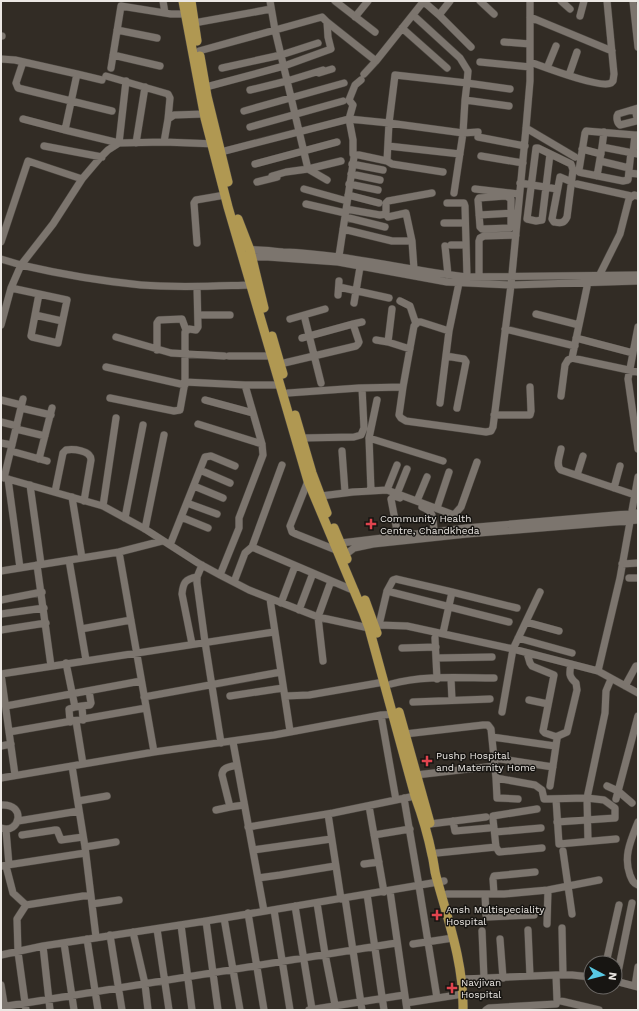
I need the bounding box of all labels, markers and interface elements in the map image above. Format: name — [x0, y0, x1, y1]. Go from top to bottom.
place label: Community Health Centre, Chandkheda — [380, 513, 480, 536]
marker: Community Health Centre, Chandkheda — [365, 518, 377, 530]
place label: Pushp Hospital and Maternity Home — [436, 750, 536, 773]
marker: Pushp Hospital and Maternity Home — [421, 755, 433, 767]
place label: Ansh Multispeciality Hospital — [446, 904, 545, 927]
marker: Ansh Multispeciality Hospital — [431, 909, 443, 921]
north arrow — [583, 955, 623, 995]
text: N — [605, 971, 619, 981]
place label: Navjivan Hospital — [461, 977, 501, 1000]
marker: Navjivan Hospital — [446, 982, 458, 994]

